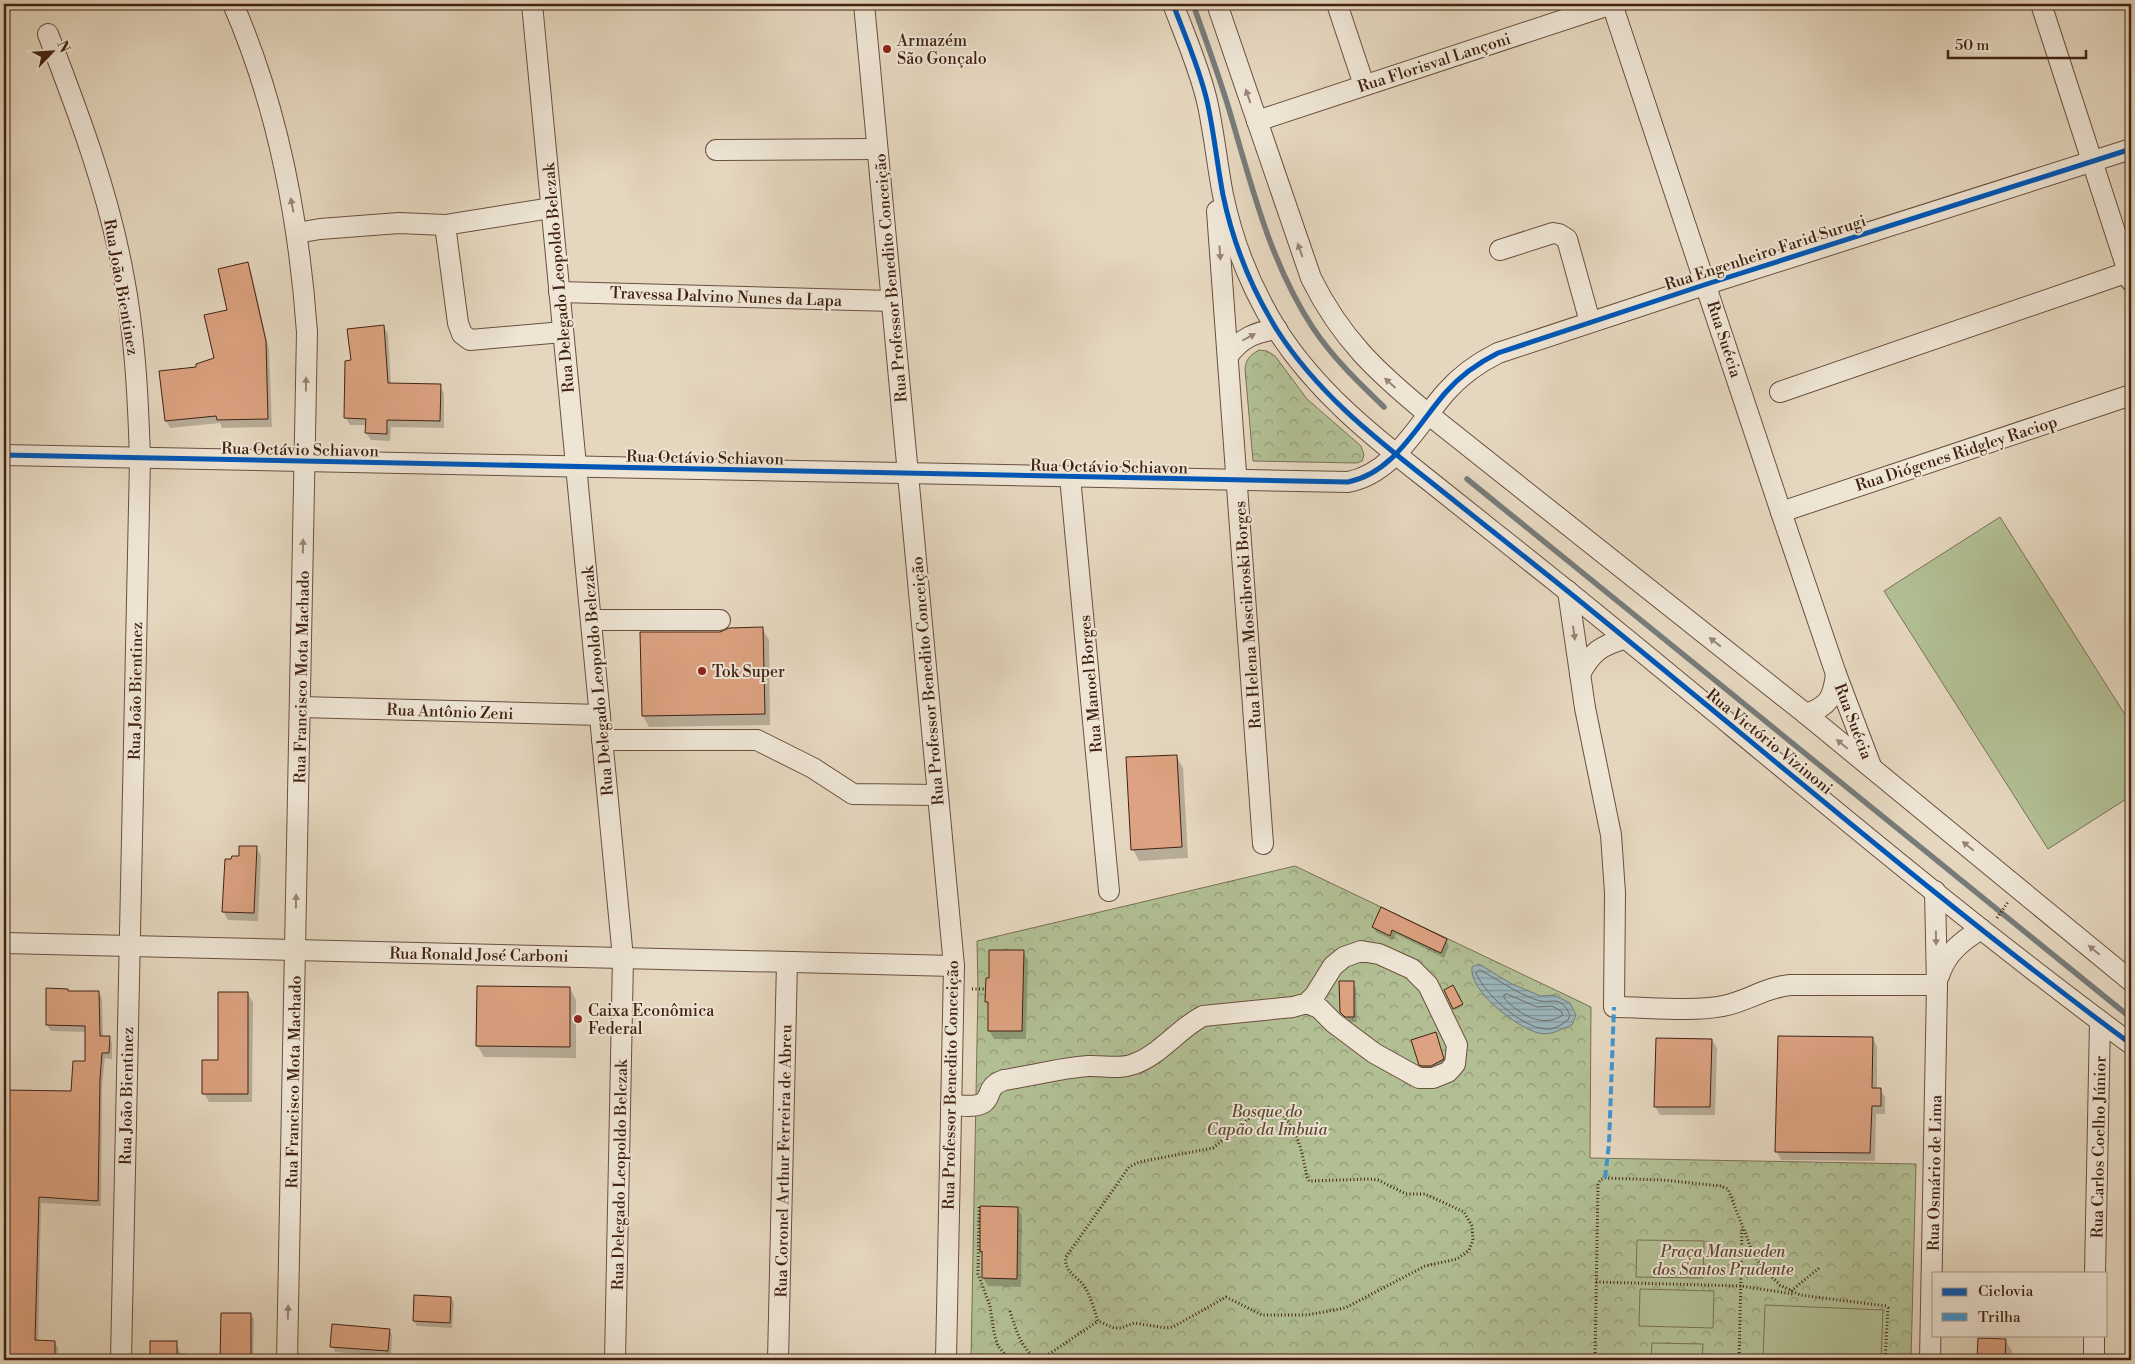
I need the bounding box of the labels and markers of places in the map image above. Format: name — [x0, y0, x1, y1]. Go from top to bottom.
place label: Armazém São Gonçalo — [896, 31, 987, 69]
marker: Armazém São Gonçalo — [881, 43, 893, 55]
place label: Tok Super — [712, 662, 785, 682]
marker: Tok Super — [696, 665, 708, 677]
place label: Caixa Econômica Federal — [588, 1001, 715, 1039]
marker: Caixa Econômica Federal — [572, 1013, 584, 1025]

